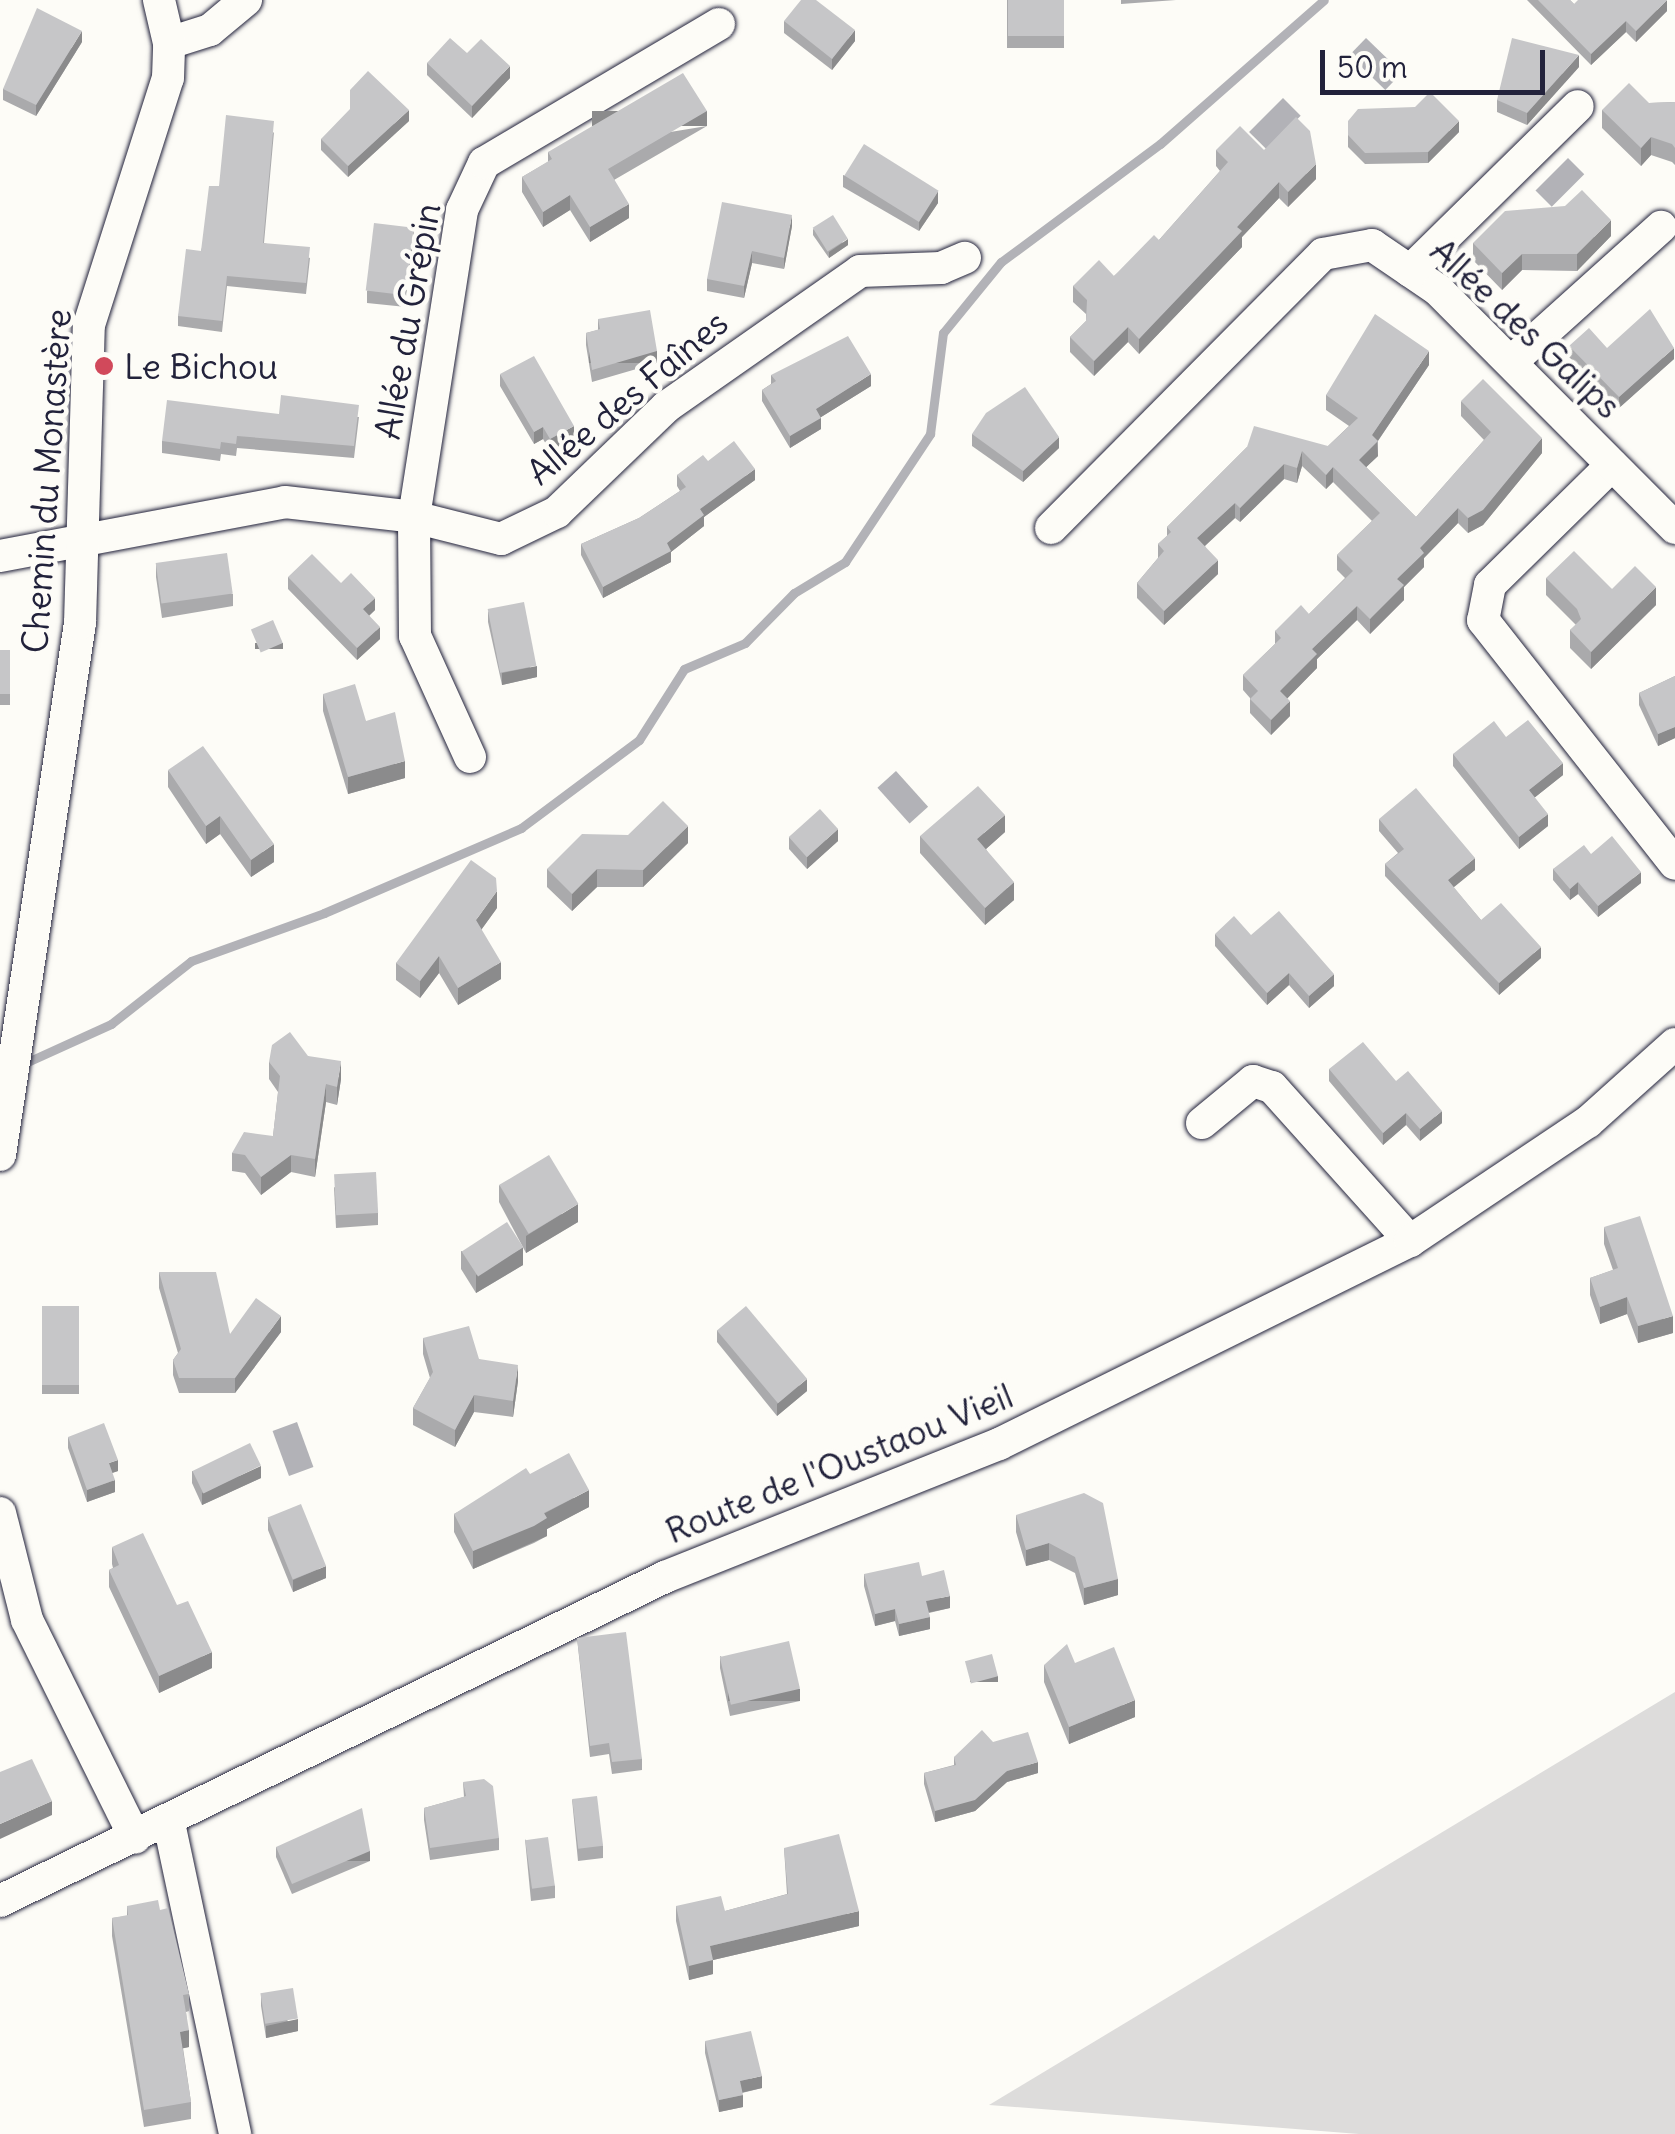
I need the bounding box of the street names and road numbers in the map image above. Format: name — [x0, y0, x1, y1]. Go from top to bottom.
street label: Allée du Grépin — [366, 200, 448, 442]
street label: Allée des Galips — [1422, 229, 1630, 427]
street label: Allée des Faînes — [518, 301, 736, 493]
street label: Chemin du Monastère — [13, 308, 79, 654]
street label: Route de l'Oustaou Vieil — [659, 1374, 1019, 1552]

